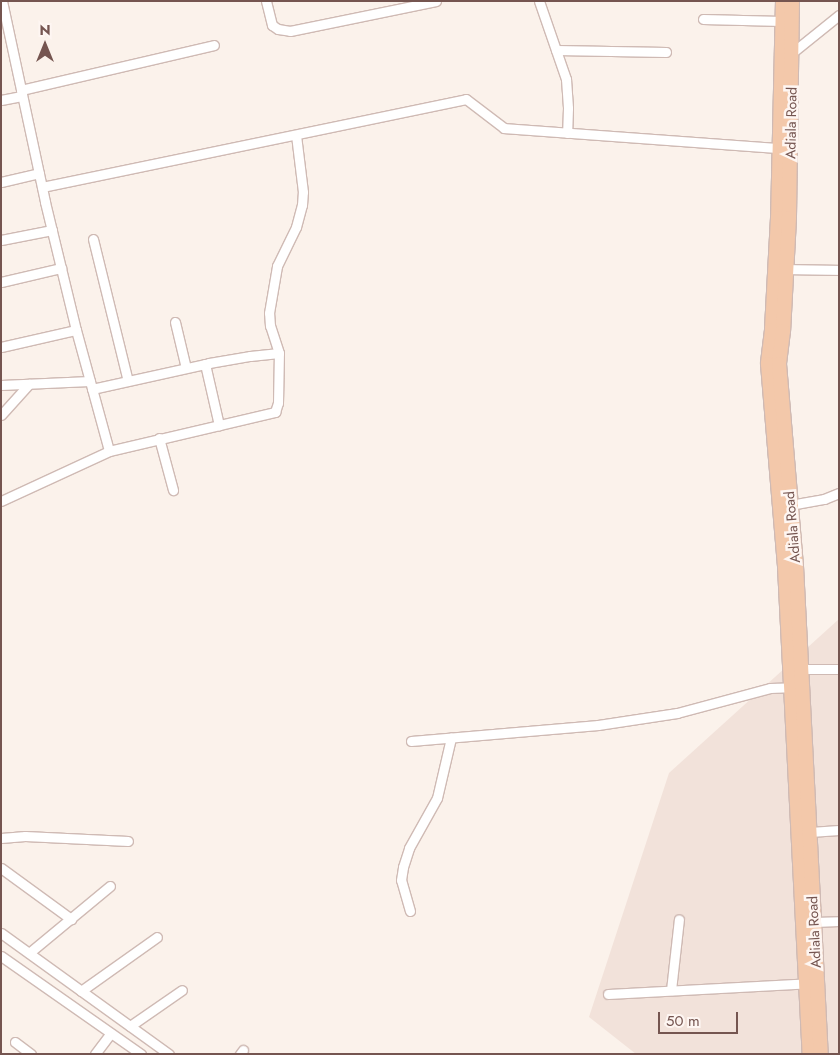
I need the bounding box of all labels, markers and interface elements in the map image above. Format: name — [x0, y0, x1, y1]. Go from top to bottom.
north arrow — [20, 20, 70, 70]
text: N — [39, 20, 51, 40]
street label: Adiala Road — [782, 87, 800, 159]
street label: Adiala Road — [780, 490, 804, 564]
street label: Adiala Road — [804, 896, 824, 968]
scale bar — [660, 1002, 740, 1034]
text: 50 m — [666, 1010, 700, 1032]

